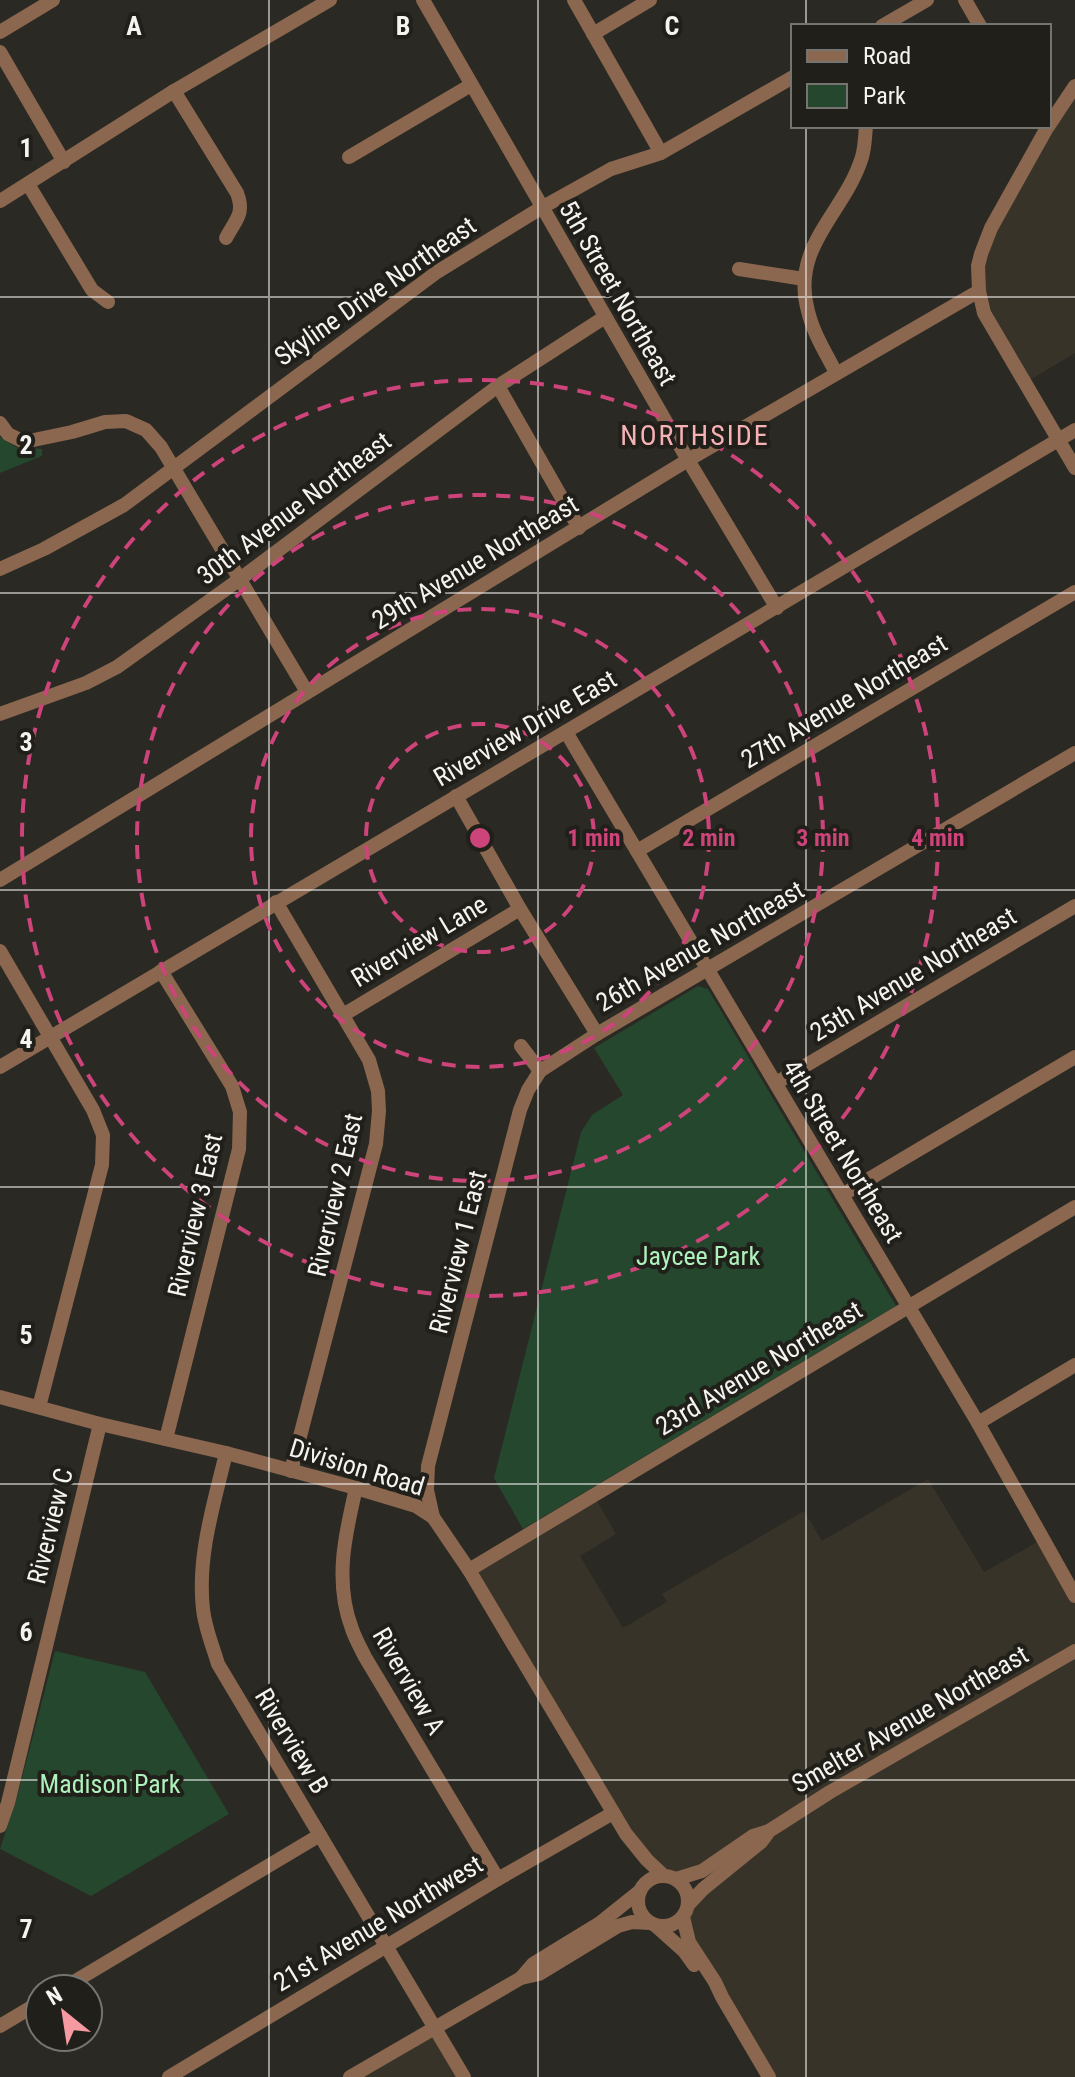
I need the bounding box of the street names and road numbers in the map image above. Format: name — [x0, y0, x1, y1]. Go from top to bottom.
street label: 5th Street Northeast — [553, 195, 683, 391]
street label: Skyline Drive Northeast — [269, 210, 481, 372]
street label: 30th Avenue Northeast — [191, 425, 397, 591]
street label: 29th Avenue Northeast — [367, 489, 583, 635]
street label: 27th Avenue Northeast — [736, 628, 952, 774]
street label: Riverview Drive East — [428, 664, 622, 792]
street label: 26th Avenue Northeast — [591, 874, 809, 1018]
street label: Riverview Lane — [346, 889, 492, 993]
street label: 25th Avenue Northeast — [805, 901, 1021, 1047]
street label: 4th Street Northeast — [777, 1054, 909, 1248]
street label: Riverview 2 East — [302, 1110, 368, 1280]
street label: Riverview 3 East — [162, 1130, 228, 1300]
street label: Riverview 1 East — [423, 1167, 493, 1337]
street label: 23rd Avenue Northeast — [650, 1295, 868, 1441]
street label: Division Road — [286, 1432, 428, 1502]
street label: Riverview C — [21, 1465, 79, 1587]
street label: Riverview A — [366, 1622, 452, 1740]
street label: Smelter Avenue Northeast — [786, 1639, 1034, 1799]
street label: Riverview B — [249, 1683, 335, 1799]
street label: 21st Avenue Northwest — [268, 1849, 488, 1997]

